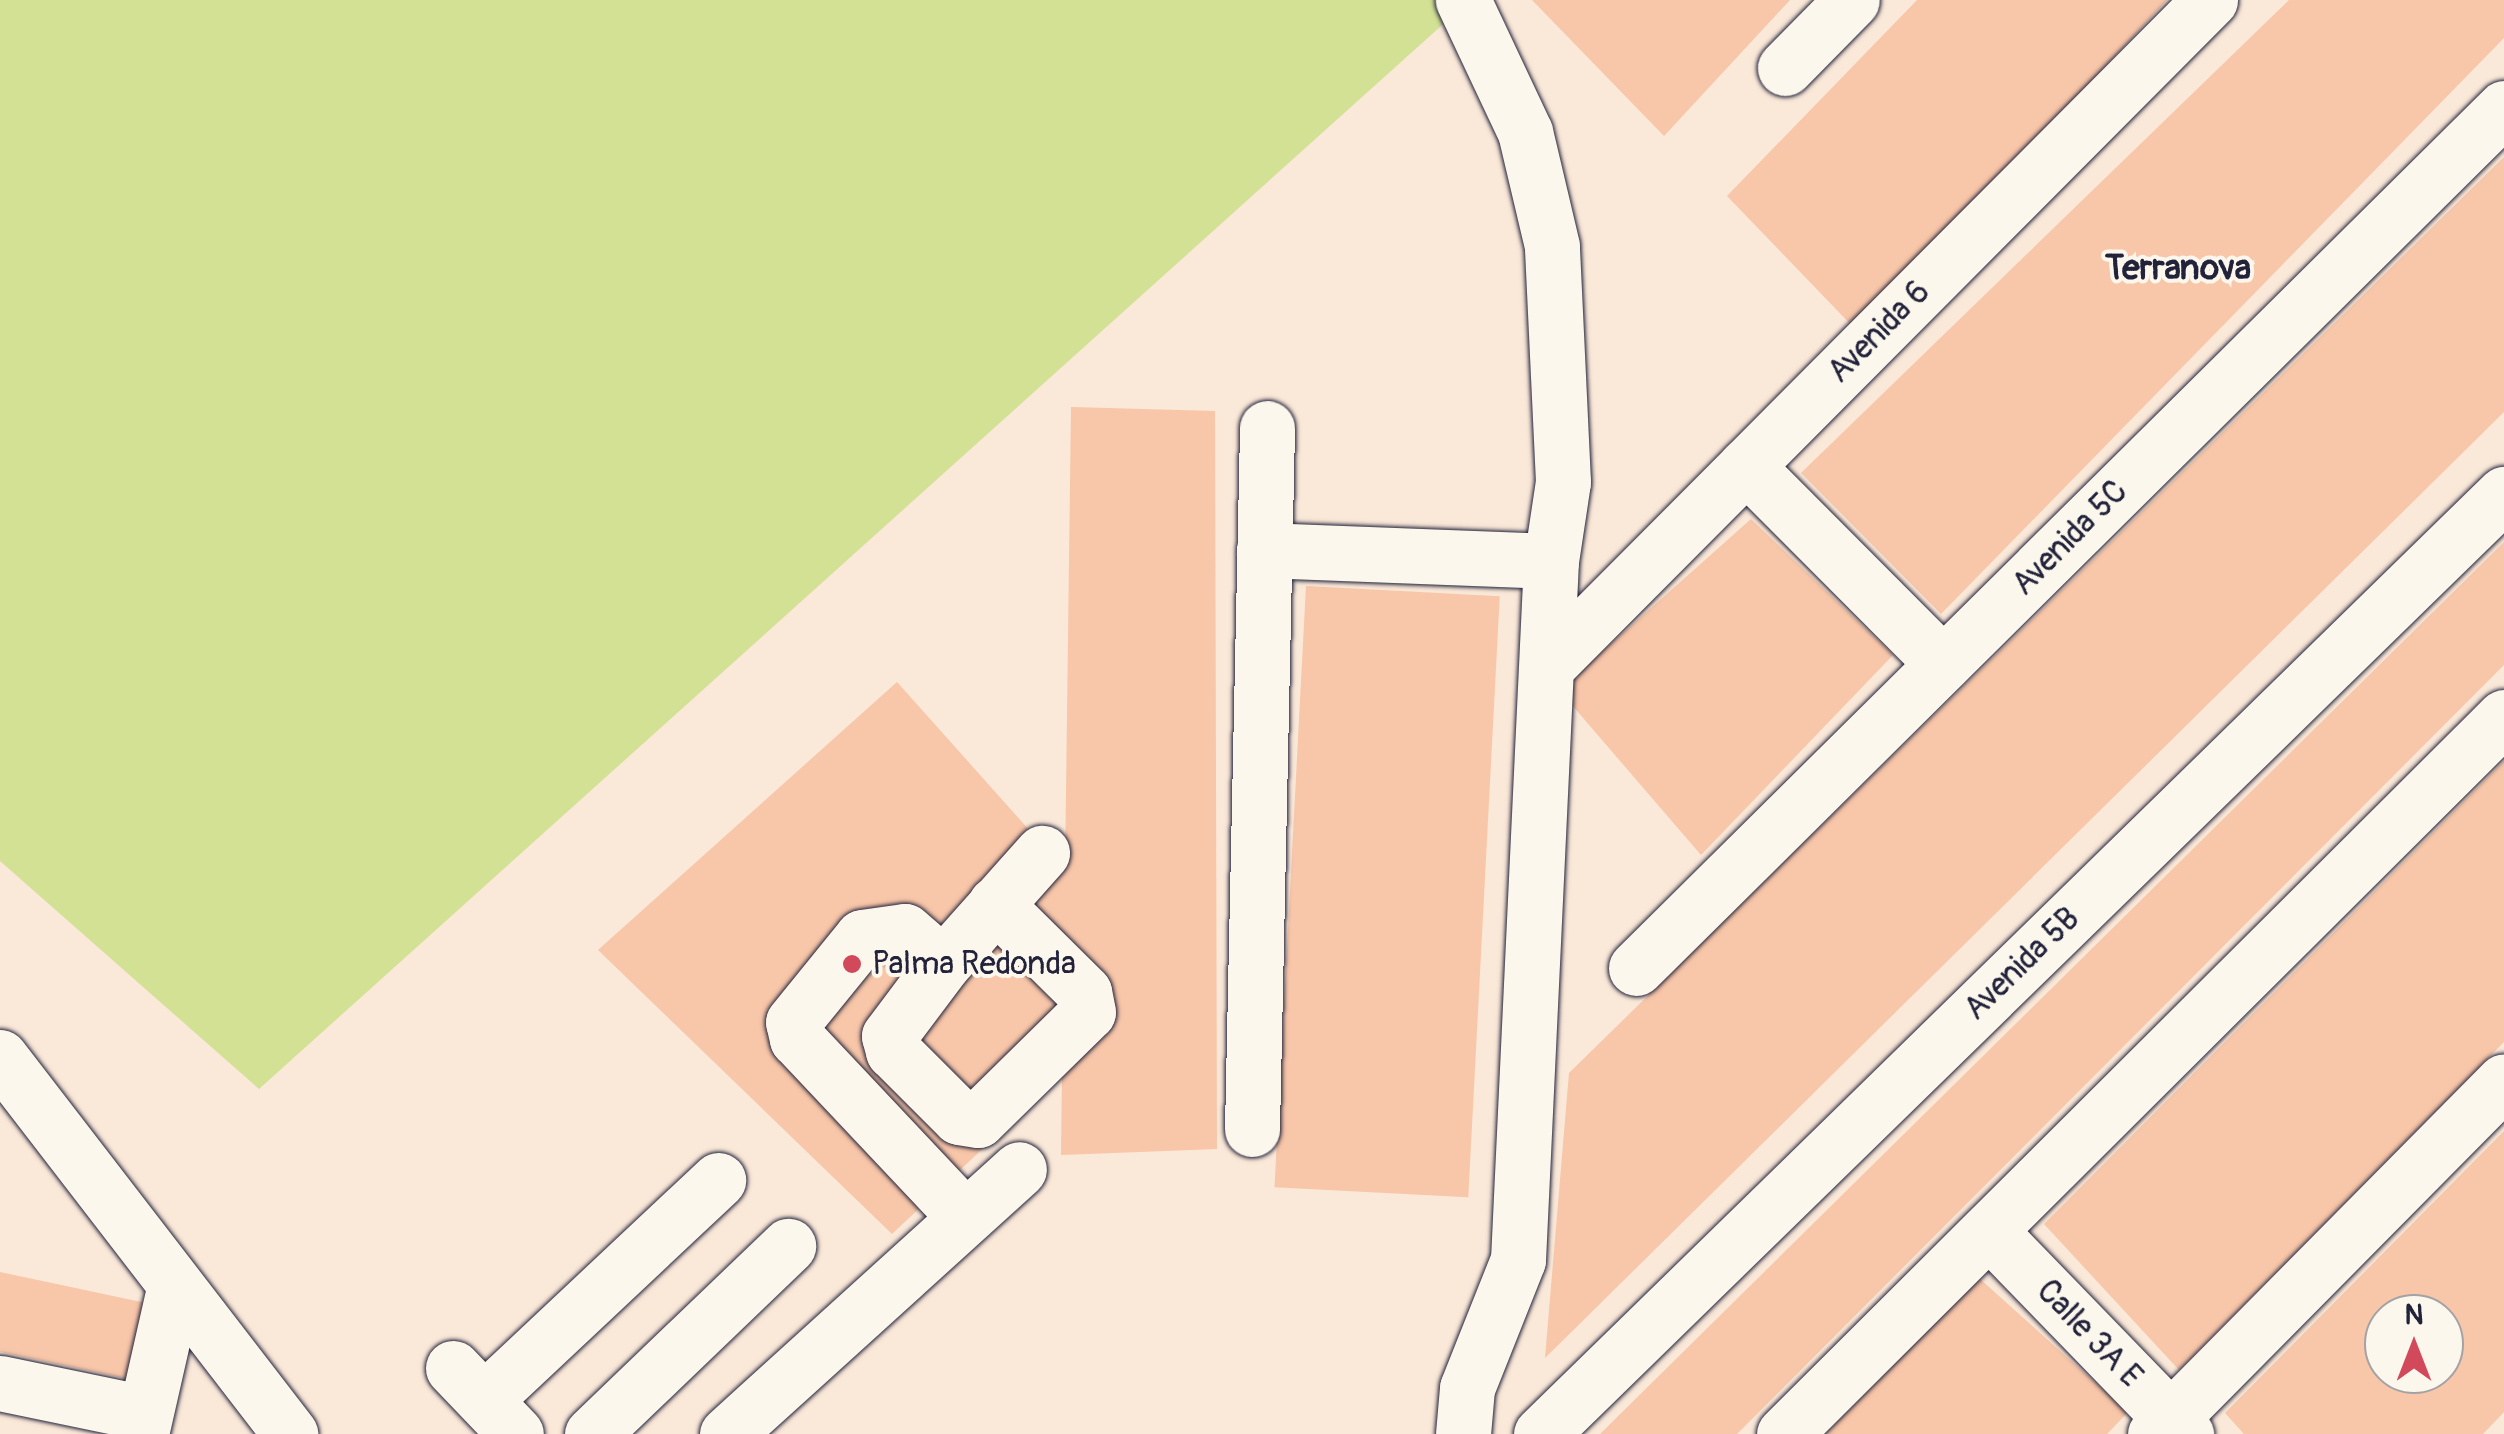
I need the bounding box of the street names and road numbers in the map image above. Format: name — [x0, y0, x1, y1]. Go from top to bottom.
street label: Avenida 6 — [1820, 273, 1938, 391]
street label: Avenida 5C — [2005, 473, 2135, 603]
street label: Avenida 5B — [1956, 900, 2088, 1028]
street label: Calle 3A E — [2028, 1272, 2150, 1396]

